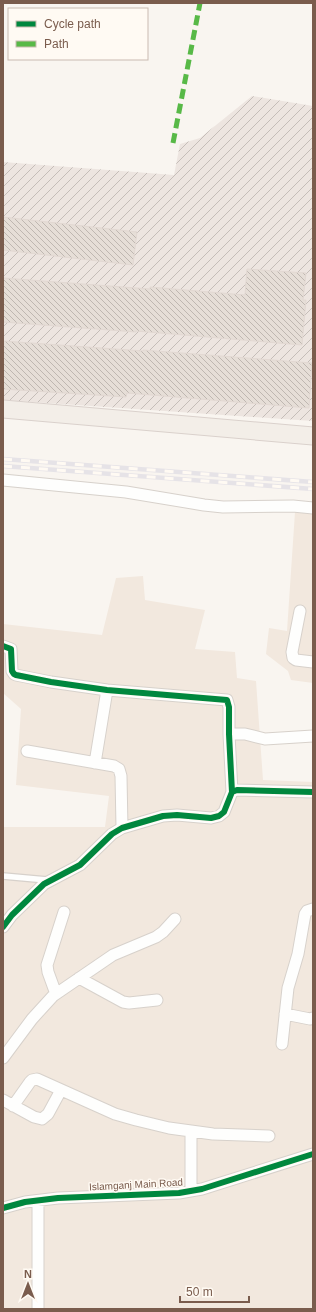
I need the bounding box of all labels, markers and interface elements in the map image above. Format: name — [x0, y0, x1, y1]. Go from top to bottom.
legend — [8, 8, 148, 60]
text: Cycle path — [44, 17, 101, 31]
text: Path — [44, 37, 69, 51]
street label: Islamganj Main Road — [89, 1177, 183, 1192]
north arrow — [8, 1264, 48, 1304]
text: N — [24, 1268, 32, 1280]
scale bar — [180, 1278, 249, 1304]
text: 50 m — [186, 1285, 213, 1299]

